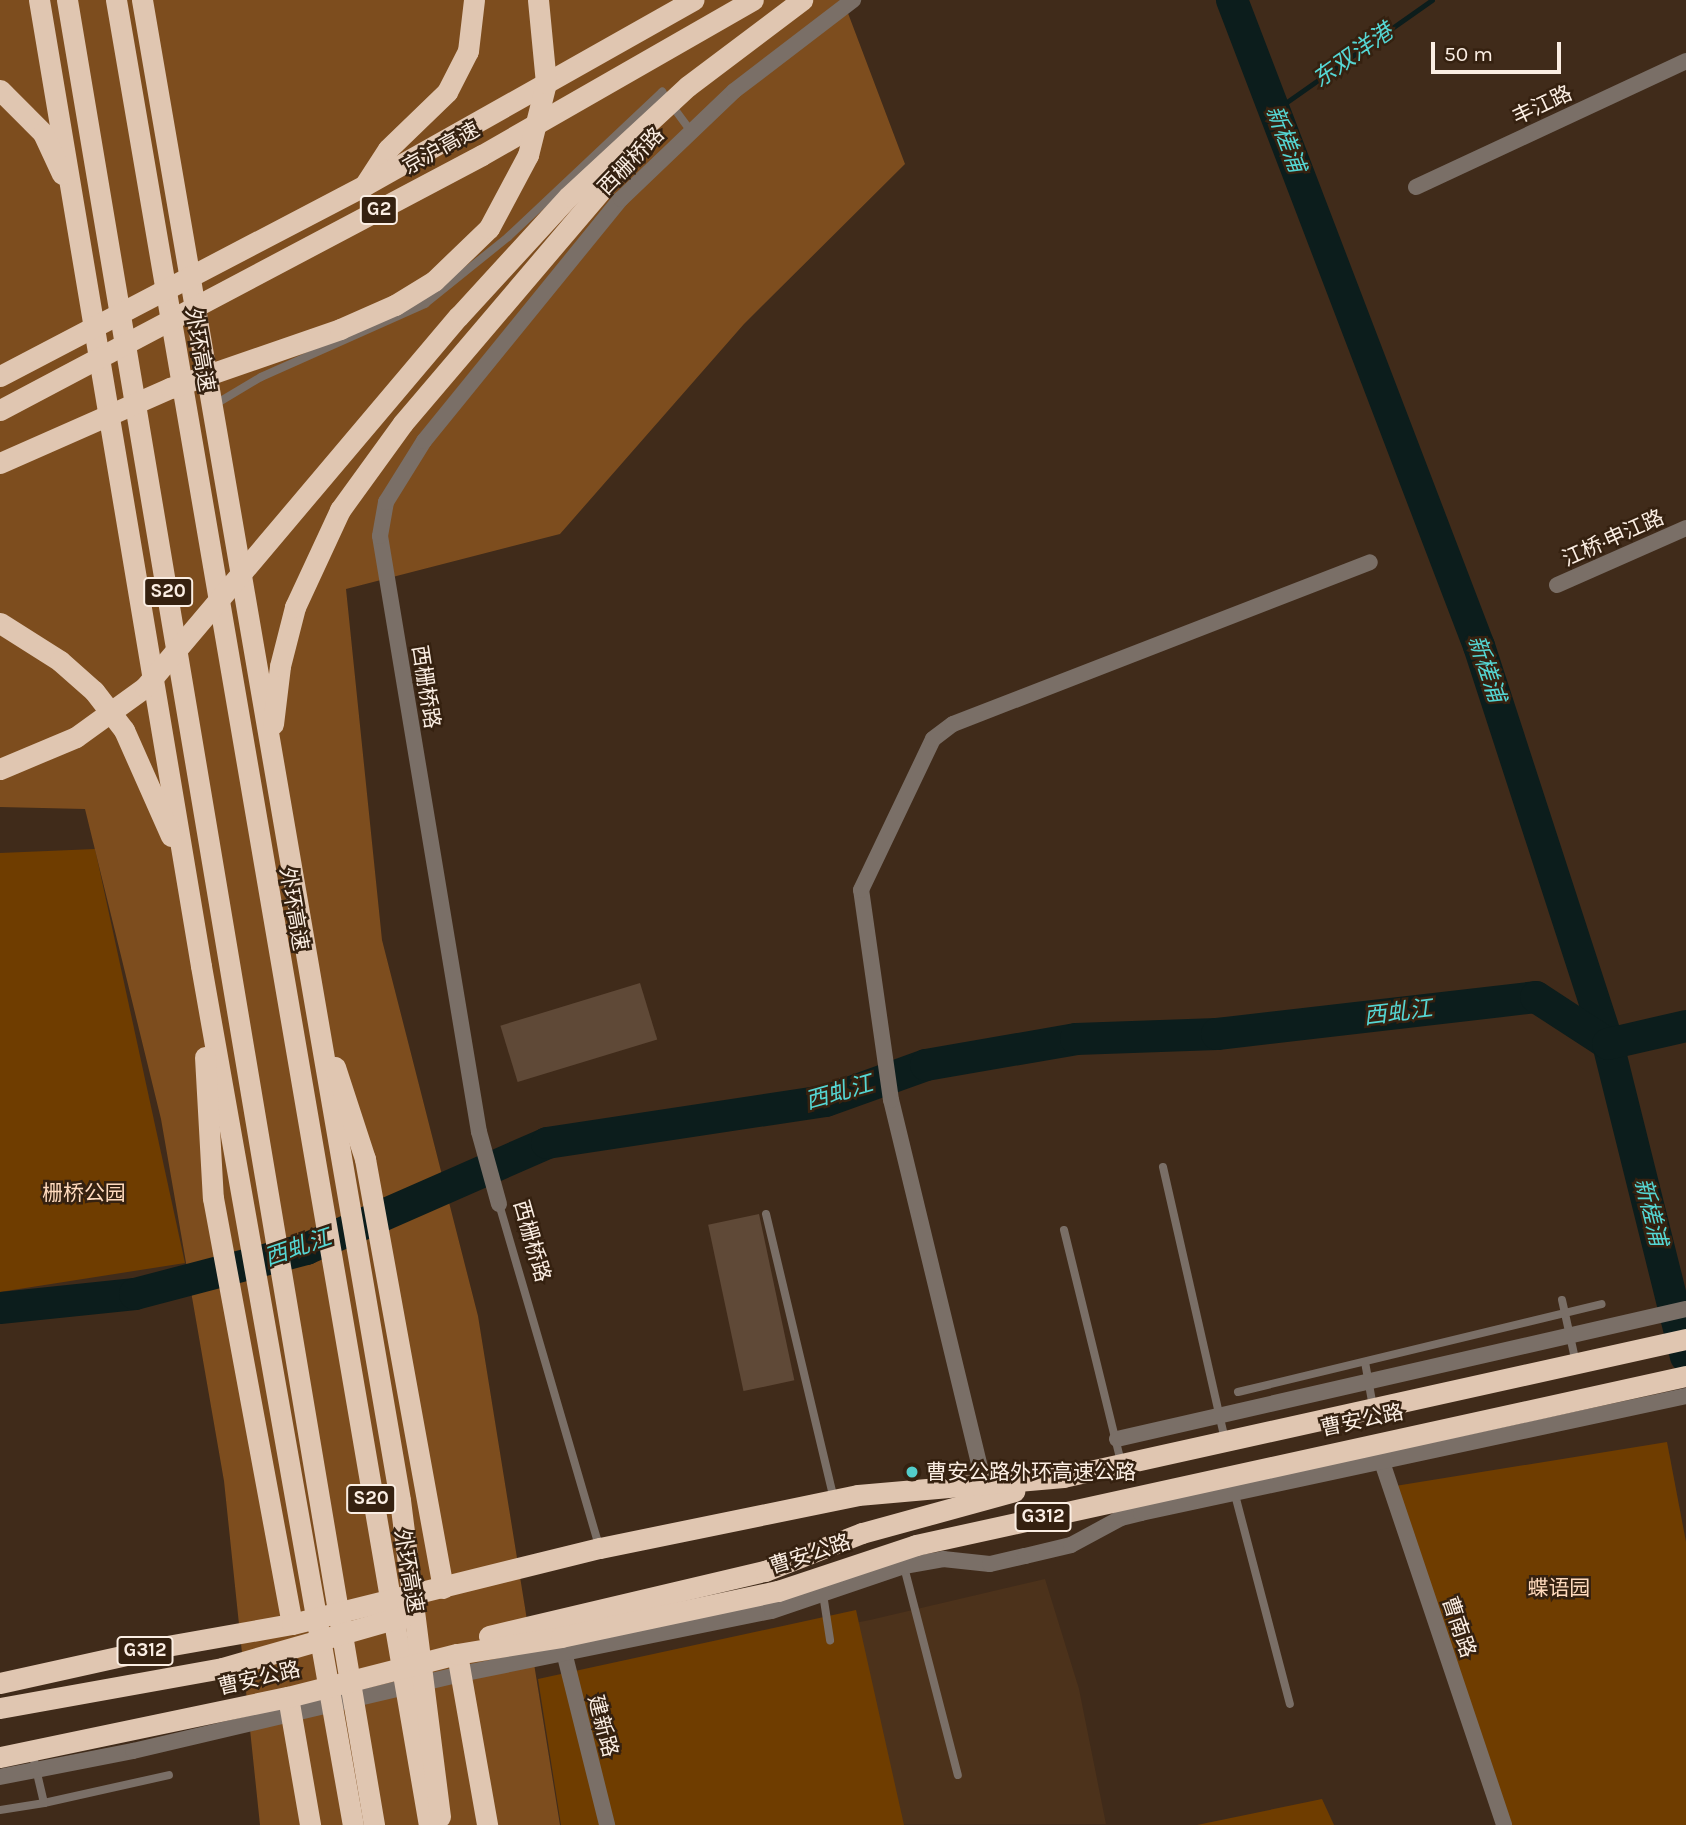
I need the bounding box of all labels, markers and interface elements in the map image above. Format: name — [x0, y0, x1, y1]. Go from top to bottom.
water label: 东双洋港 — [1307, 18, 1399, 94]
scale bar — [1434, 28, 1564, 72]
text: 50 m — [1444, 42, 1493, 66]
street label: 丰江路 — [1508, 80, 1576, 130]
water label: 新槎浦 — [1260, 102, 1310, 176]
street label: 京沪高速 — [398, 117, 484, 179]
street label: 西栅桥路 — [593, 122, 669, 200]
road number: G2 — [360, 194, 398, 226]
street label: 外环高速 — [180, 306, 220, 394]
street label: 江桥·申江路 — [1558, 504, 1668, 572]
road number: S20 — [142, 576, 194, 608]
water label: 新槎浦 — [1462, 632, 1510, 706]
street label: 西栅桥路 — [407, 644, 445, 730]
street label: 外环高速 — [274, 865, 314, 953]
water label: 西虬江 — [1362, 995, 1434, 1031]
water label: 西虬江 — [802, 1070, 876, 1116]
water label: 新槎浦 — [1628, 1175, 1672, 1249]
park label: 栅桥公园 — [42, 1180, 126, 1206]
street label: 西栅桥路 — [508, 1197, 556, 1285]
water label: 西虬江 — [261, 1224, 335, 1272]
street label: 曹安公路 — [1318, 1399, 1406, 1441]
place label: 曹安公路外环高速公路 — [926, 1459, 1136, 1485]
marker: 曹安公路外环高速公路 — [904, 1464, 920, 1480]
road number: S20 — [345, 1484, 397, 1514]
road number: G312 — [1013, 1502, 1073, 1532]
street label: 外环高速 — [389, 1527, 429, 1615]
street label: 曹安公路 — [766, 1529, 854, 1579]
park label: 蝶语园 — [1528, 1575, 1590, 1601]
street label: 曹南路 — [1437, 1593, 1481, 1661]
road number: G312 — [115, 1636, 175, 1666]
street label: 曹安公路 — [215, 1656, 303, 1700]
street label: 建新路 — [583, 1692, 623, 1760]

